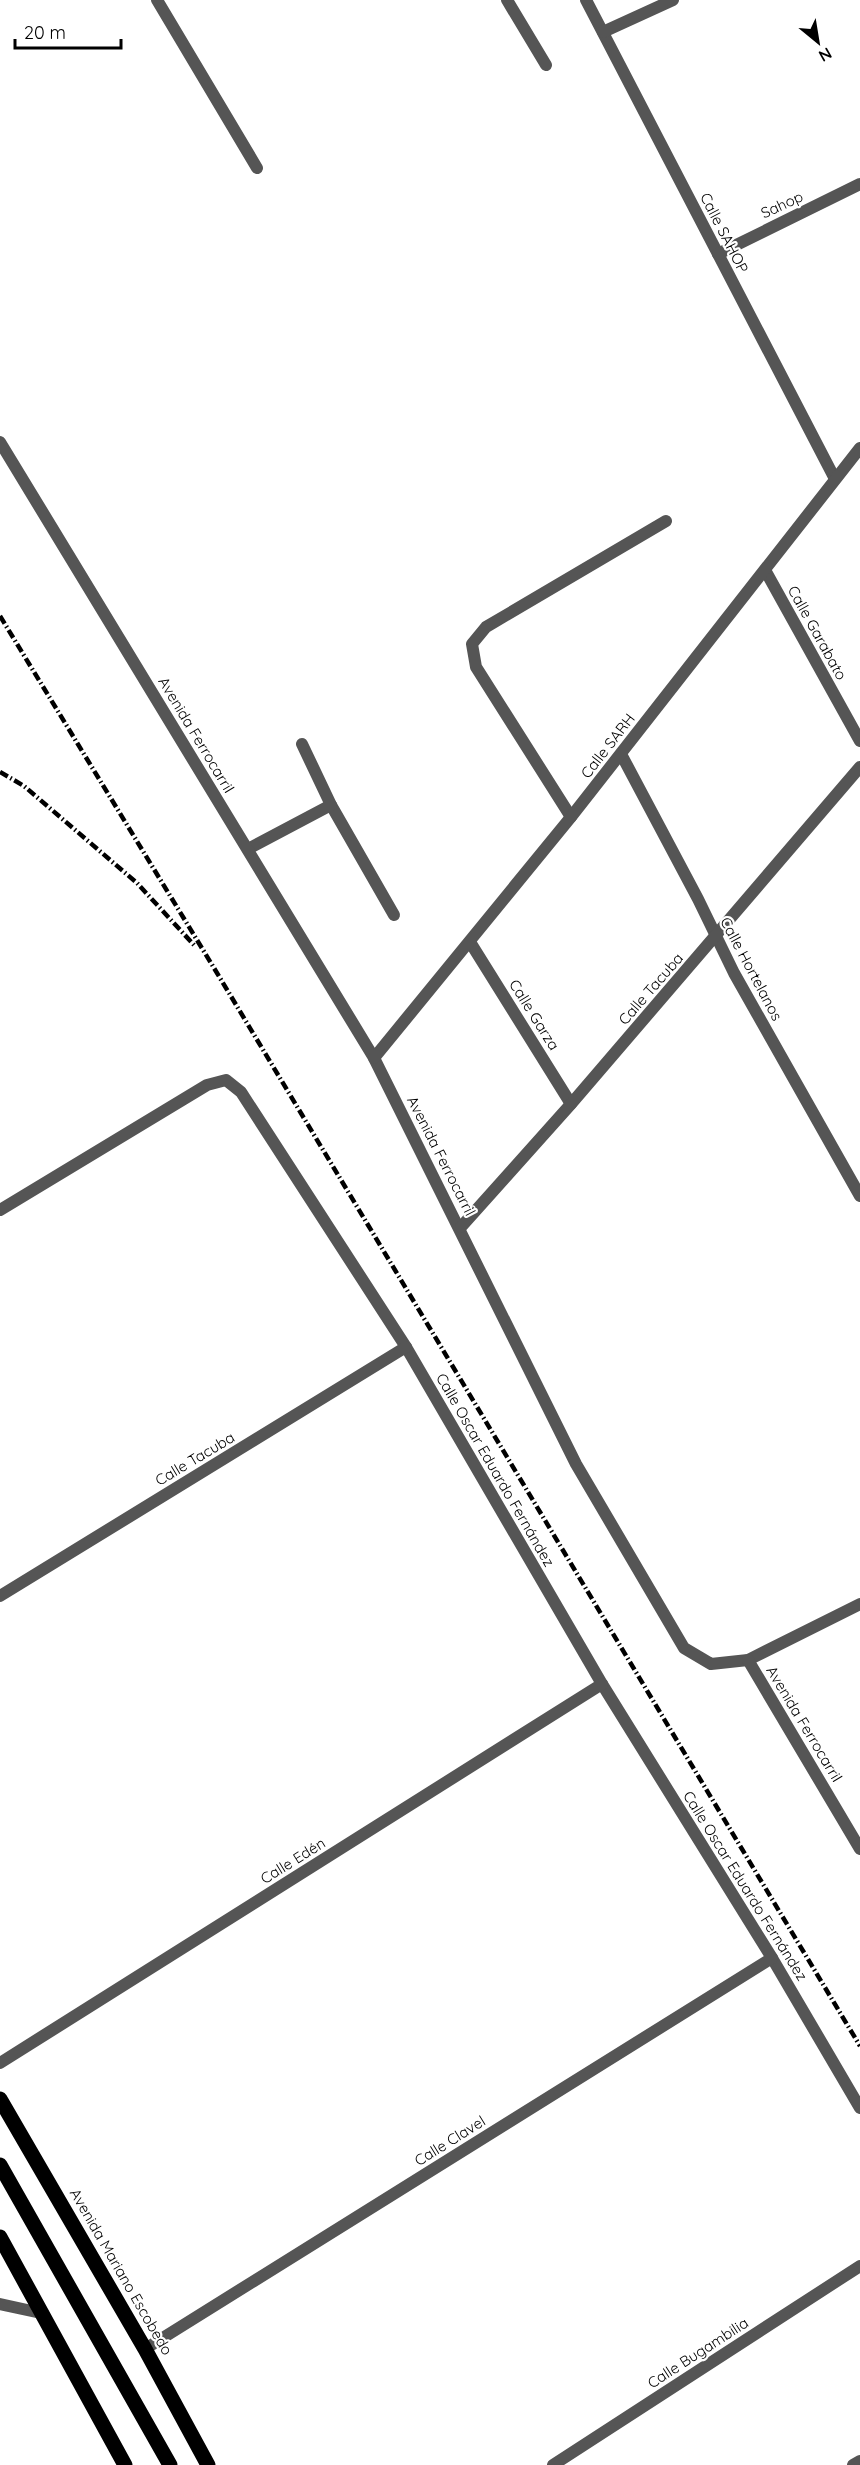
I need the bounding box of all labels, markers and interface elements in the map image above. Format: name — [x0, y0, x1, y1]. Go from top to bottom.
scale bar — [15, 12, 122, 50]
north arrow — [788, 12, 848, 72]
text: 20 m — [24, 21, 66, 44]
text: N — [815, 43, 836, 67]
street label: Sahop — [758, 187, 806, 222]
street label: Calle SAHOP — [696, 189, 753, 276]
street label: Calle Garabato — [784, 582, 851, 683]
street label: Avenida Ferrocarril — [154, 673, 239, 796]
street label: Calle SARH — [576, 709, 639, 782]
street label: Calle Hortelanos — [716, 914, 787, 1024]
street label: Calle Tacuba — [614, 949, 687, 1029]
street label: Calle Garza — [505, 976, 564, 1054]
street label: Avenida Ferrocarril — [403, 1093, 480, 1219]
street label: Calle Oscar Eduardo Fernández — [432, 1370, 559, 1570]
street label: Calle Tacuba — [152, 1427, 238, 1490]
street label: Avenida Ferrocarril — [762, 1662, 847, 1785]
street label: Calle Oscar Eduardo Fernández — [679, 1787, 812, 1984]
street label: Calle Edén — [257, 1833, 329, 1888]
street label: Calle Clavel — [411, 2111, 489, 2170]
street label: Avenida Mariano Escobedo — [66, 2185, 177, 2358]
street label: Calle Bugambilia — [644, 2313, 752, 2392]

